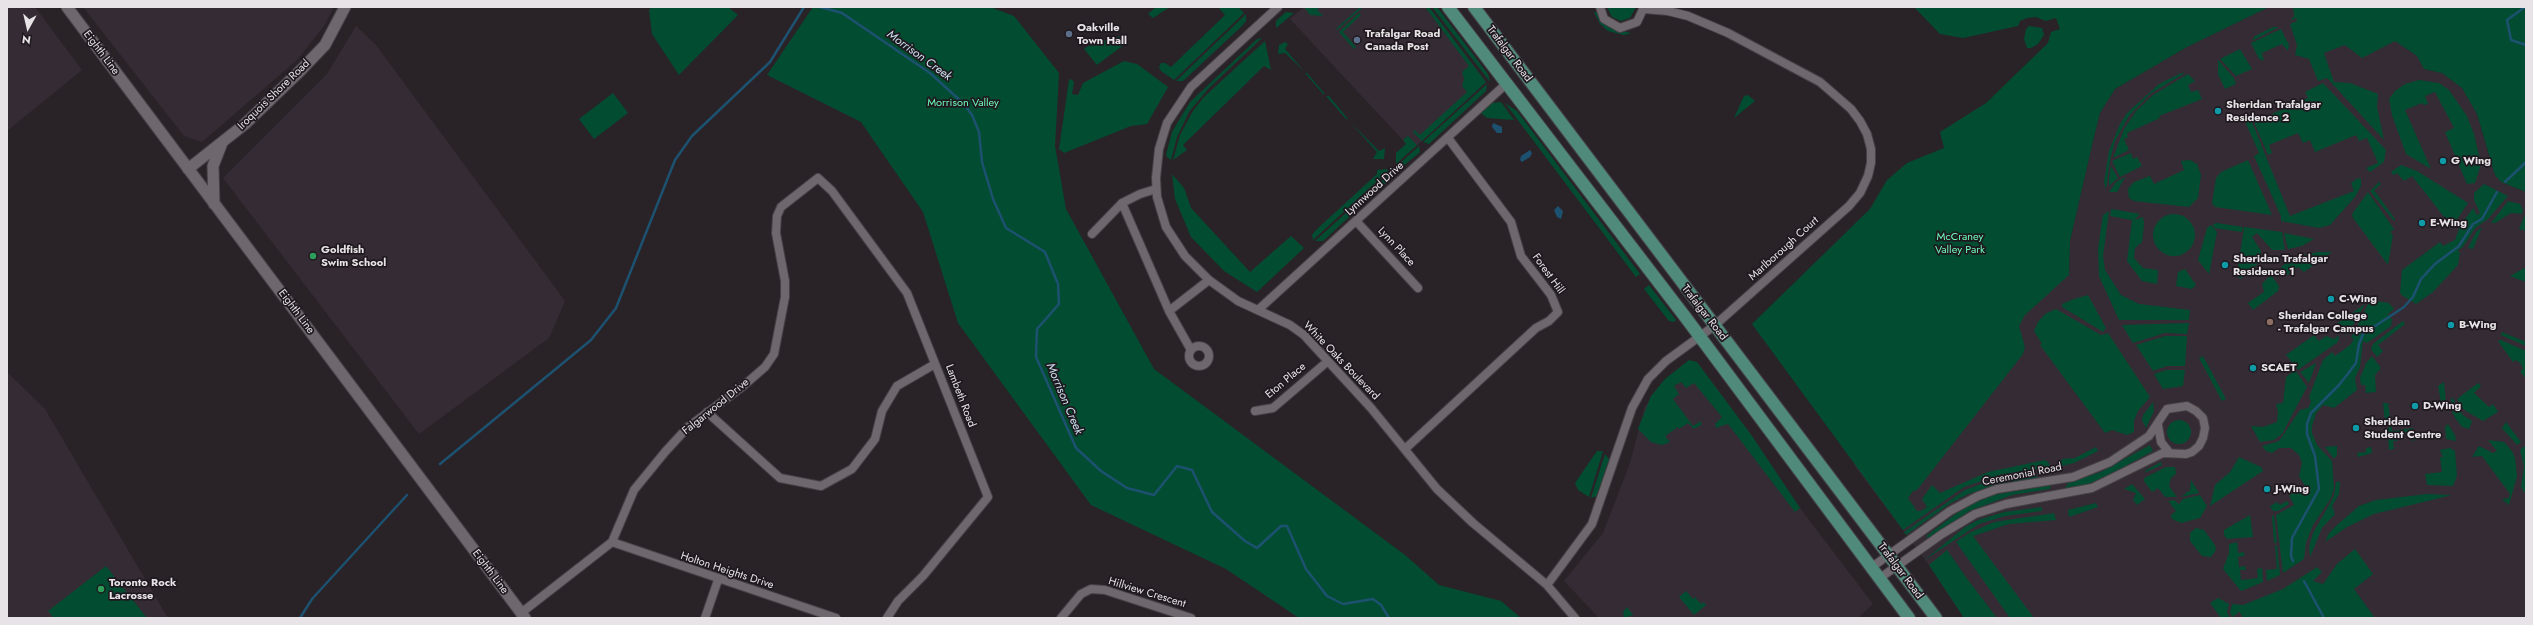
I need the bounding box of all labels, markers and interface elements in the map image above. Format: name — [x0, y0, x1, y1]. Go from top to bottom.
north arrow — [8, 8, 48, 48]
place label: Oakville Town Hall — [1077, 21, 1127, 47]
street label: Trafalgar Road — [1484, 23, 1534, 85]
place label: Trafalgar Road Canada Post — [1365, 27, 1440, 53]
street label: Eighth Line — [80, 28, 122, 78]
water label: Morrison Creek — [884, 28, 954, 84]
marker: Oakville Town Hall — [1064, 29, 1074, 39]
text: N — [21, 31, 32, 48]
marker: Trafalgar Road Canada Post — [1352, 35, 1362, 45]
street label: Iroquois Shore Road — [235, 57, 313, 133]
park label: Morrison Valley — [927, 96, 999, 110]
place label: Sheridan Trafalgar Residence 2 — [2226, 98, 2321, 124]
marker: Sheridan Trafalgar Residence 2 — [2213, 106, 2223, 116]
place label: G Wing — [2451, 154, 2491, 168]
marker: G Wing — [2438, 156, 2448, 166]
street label: Lynnwood Drive — [1343, 159, 1407, 219]
street label: Marlborough Court — [1746, 214, 1822, 284]
place label: E-Wing — [2430, 216, 2467, 230]
marker: E-Wing — [2417, 218, 2427, 228]
street label: Lynn Place — [1375, 225, 1417, 269]
park label: McCraney Valley Park — [1935, 230, 1985, 256]
place label: Goldfish Swim School — [321, 243, 386, 269]
marker: Goldfish Swim School — [308, 251, 318, 261]
street label: Forest Hill — [1529, 251, 1567, 297]
place label: Sheridan Trafalgar Residence 1 — [2233, 252, 2328, 278]
marker: Sheridan Trafalgar Residence 1 — [2220, 260, 2230, 270]
street label: Trafalgar Road — [1678, 283, 1730, 343]
street label: Eighth Line — [275, 287, 317, 337]
place label: C-Wing — [2339, 292, 2377, 306]
marker: C-Wing — [2326, 294, 2336, 304]
place label: Sheridan College - Trafalgar Campus — [2278, 309, 2373, 335]
marker: Sheridan College - Trafalgar Campus — [2265, 317, 2275, 327]
place label: B-Wing — [2459, 318, 2497, 332]
street label: White Oaks Boulevard — [1300, 319, 1382, 403]
marker: B-Wing — [2446, 320, 2456, 330]
street label: Eton Place — [1263, 360, 1309, 402]
water label: Morrison Creek — [1042, 361, 1086, 437]
place label: SCAET — [2261, 361, 2296, 375]
street label: Lambeth Road — [942, 363, 978, 429]
marker: SCAET — [2248, 363, 2258, 373]
street label: Falgarwood Drive — [680, 376, 752, 438]
place label: D-Wing — [2423, 399, 2461, 413]
marker: D-Wing — [2410, 401, 2420, 411]
place label: Sheridan Student Centre — [2364, 415, 2441, 441]
marker: Sheridan Student Centre — [2351, 423, 2361, 433]
street label: Ceremonial Road — [1981, 461, 2063, 489]
place label: J-Wing — [2275, 482, 2309, 496]
marker: J-Wing — [2262, 484, 2272, 494]
street label: Trafalgar Road — [1875, 540, 1925, 602]
street label: Eighth Line — [469, 547, 511, 597]
street label: Holton Heights Drive — [679, 550, 775, 592]
street label: Hillview Crescent — [1107, 575, 1187, 611]
place label: Toronto Rock Lacrosse — [109, 576, 176, 602]
marker: Toronto Rock Lacrosse — [96, 584, 106, 594]

